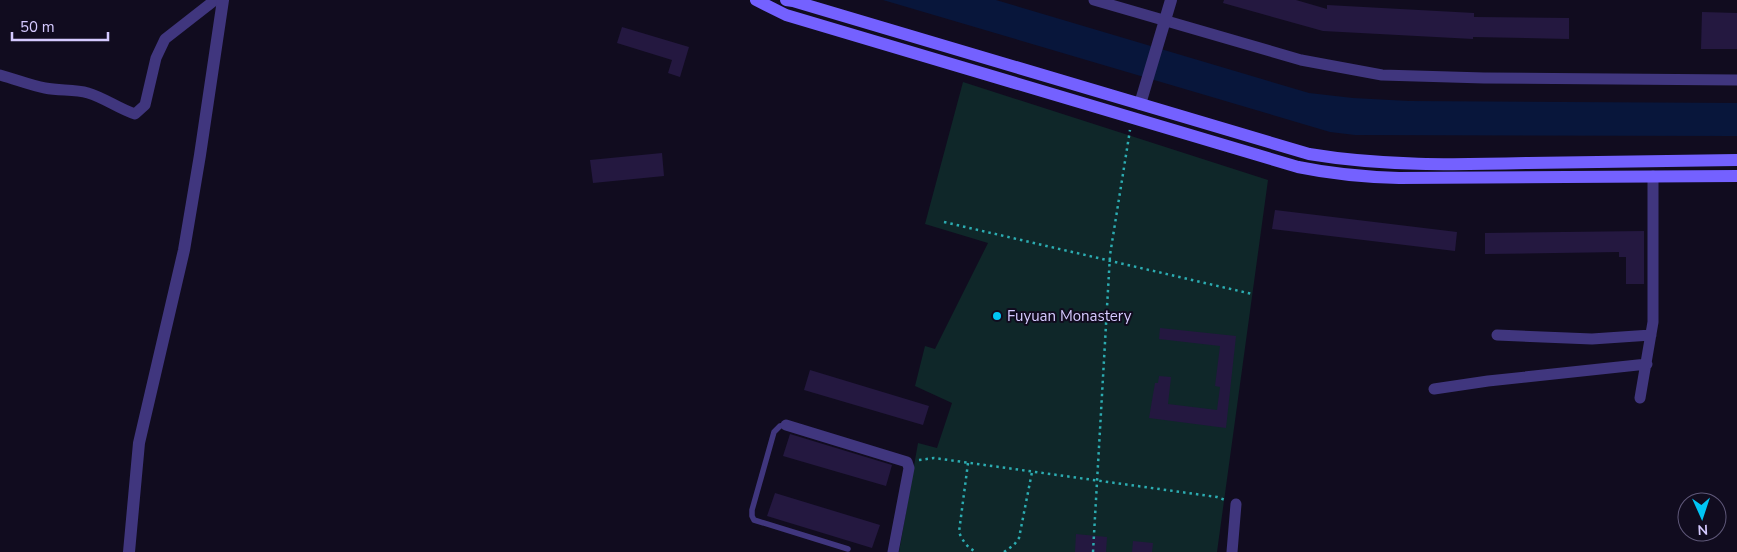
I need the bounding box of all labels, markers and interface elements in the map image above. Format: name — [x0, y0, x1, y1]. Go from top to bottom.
scale bar — [12, 10, 109, 42]
text: 50 m — [20, 17, 55, 37]
place label: Fuyuan Monastery — [1007, 306, 1132, 326]
marker: Fuyuan Monastery — [991, 310, 1003, 322]
north arrow — [1677, 492, 1727, 542]
text: N — [1697, 520, 1708, 539]

